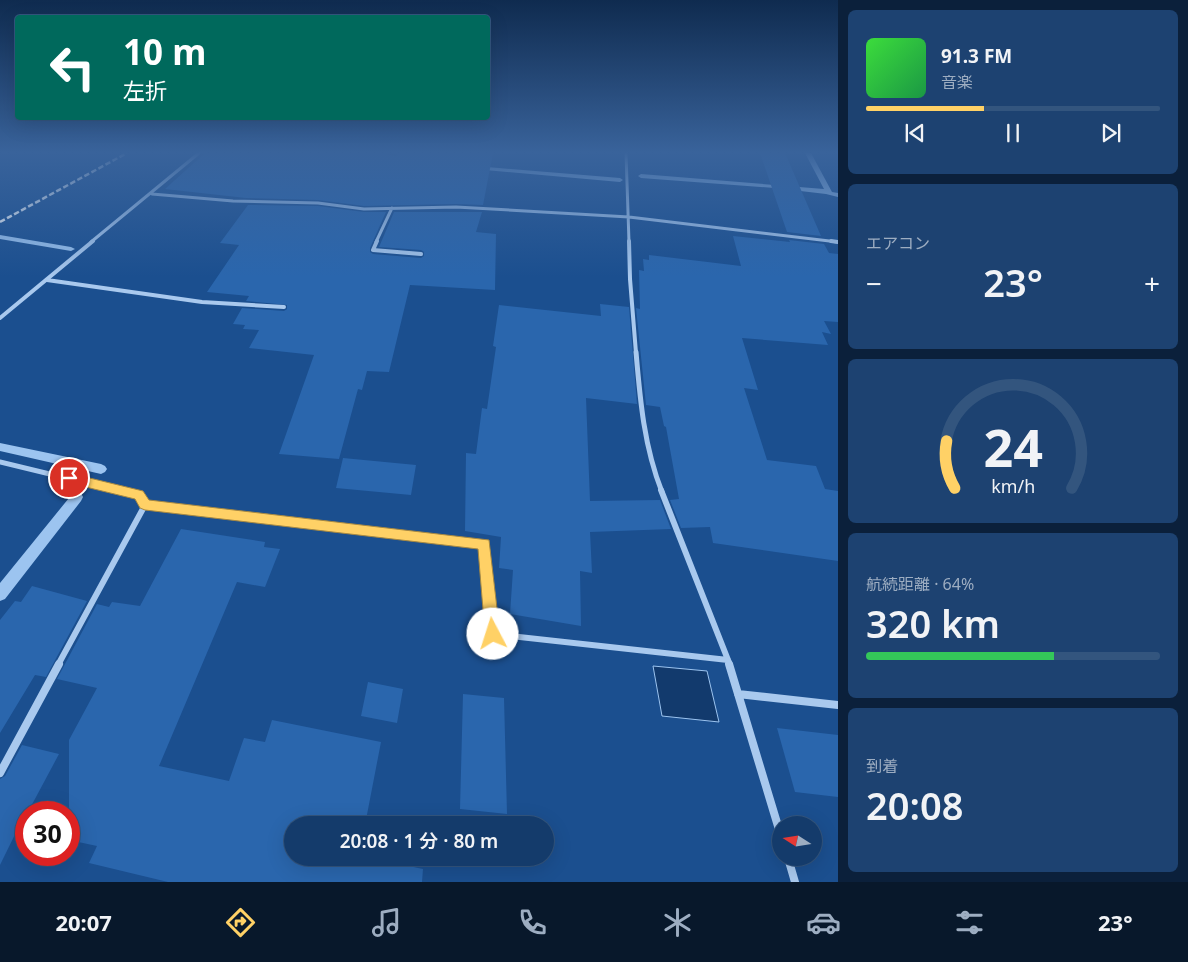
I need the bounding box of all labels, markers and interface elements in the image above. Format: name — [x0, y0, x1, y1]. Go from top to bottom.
text: 10 m — [123, 28, 206, 75]
icon: left — [40, 35, 105, 100]
text: 91.3 FM — [941, 43, 1012, 69]
text: 音楽 — [941, 71, 973, 93]
text: 左折 — [123, 75, 167, 105]
icon: previous — [901, 119, 929, 147]
icon: pause — [999, 119, 1027, 147]
icon: next — [1097, 119, 1125, 147]
text: エアコン — [866, 232, 930, 254]
text: 23° — [983, 256, 1043, 308]
text: − — [866, 264, 882, 302]
text: + — [1144, 264, 1160, 302]
text: 24 — [983, 411, 1043, 482]
pin — [48, 457, 90, 499]
icon: arrive — [55, 464, 83, 492]
text: km/h — [991, 474, 1035, 498]
text: 航続距離 · 64% — [866, 573, 974, 595]
text: 320 km — [866, 597, 1000, 649]
position arrow — [466, 607, 518, 659]
text: 到着 — [866, 755, 898, 777]
text: 20:08 — [866, 779, 963, 831]
speed limit sign: 30 — [15, 801, 80, 866]
north arrow — [772, 816, 822, 866]
map controls — [772, 816, 822, 866]
text: 20:08 · 1 分 · 80 m — [340, 828, 498, 854]
icon: directions — [223, 905, 258, 940]
icon: music — [369, 905, 404, 940]
icon: phone — [515, 905, 550, 940]
icon: climate — [660, 905, 695, 940]
icon: car — [806, 905, 841, 940]
icon: filters — [952, 905, 987, 940]
text: 20:07 — [55, 907, 112, 937]
text: 23° — [1098, 907, 1132, 937]

